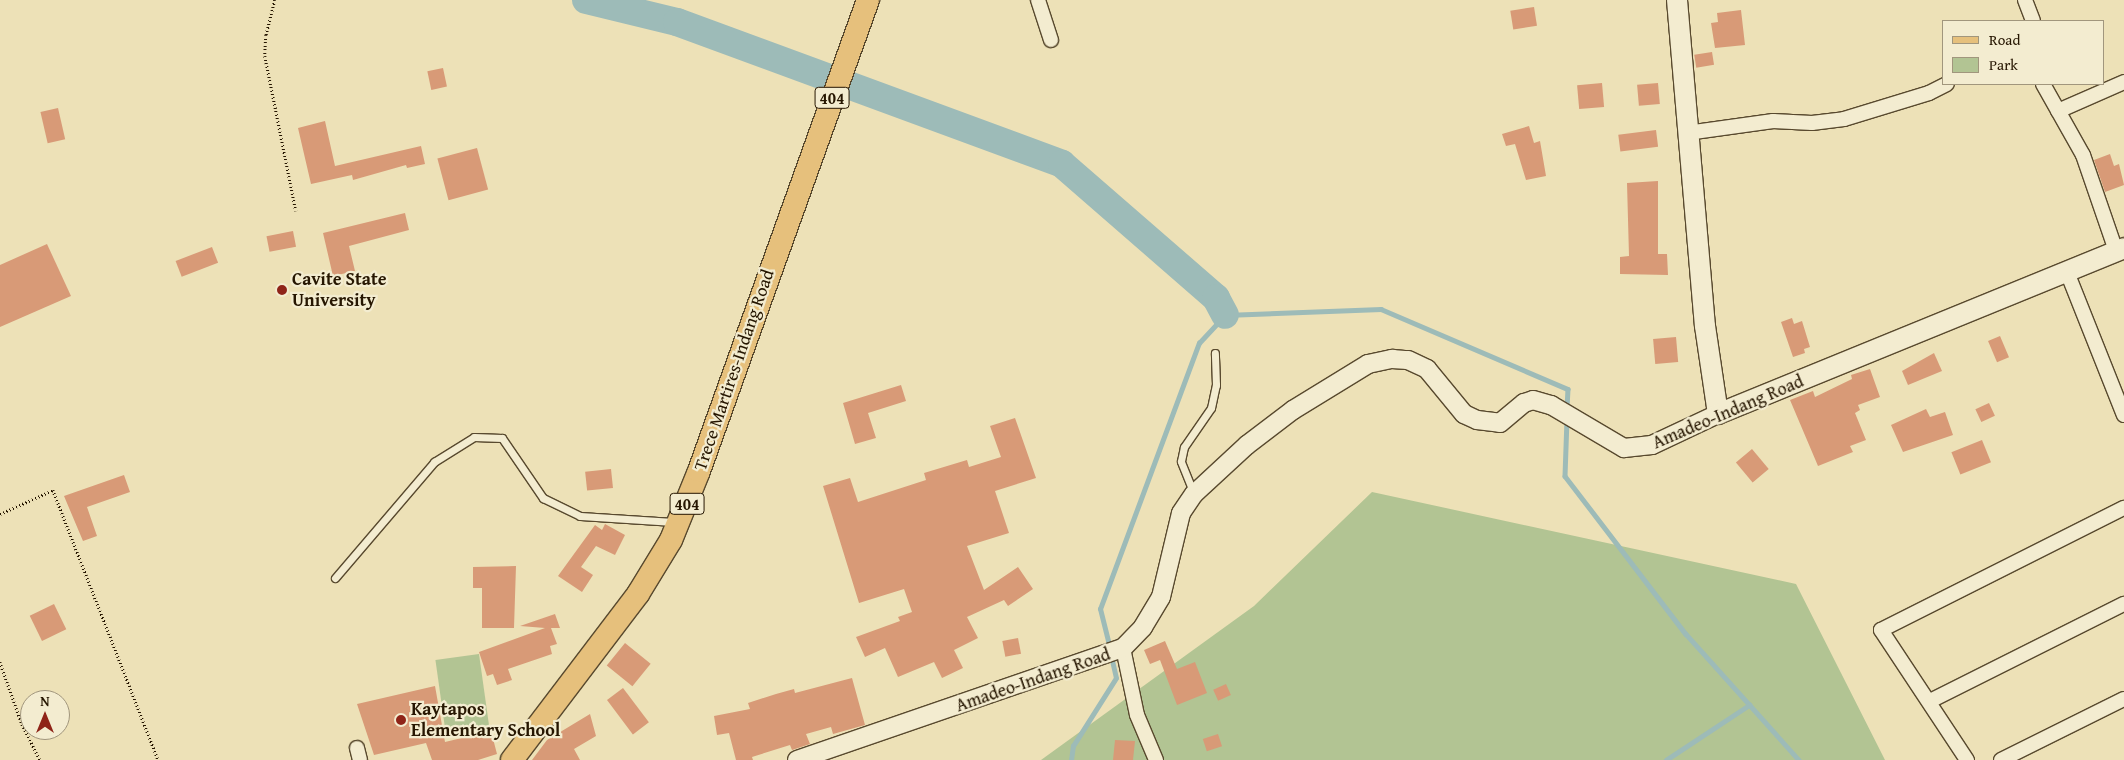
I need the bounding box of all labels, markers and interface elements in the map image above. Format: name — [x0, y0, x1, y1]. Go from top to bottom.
legend — [1942, 20, 2104, 85]
text: Road — [1989, 29, 2020, 50]
text: Park — [1989, 54, 2018, 75]
road number: 404 — [814, 85, 850, 112]
street label: Trece Martires-Indang Road — [689, 266, 779, 474]
place label: Cavite State University — [292, 269, 387, 312]
marker: Cavite State University — [276, 284, 288, 296]
street label: Amadeo-Indang Road — [1649, 370, 1807, 454]
road number: 404 — [670, 490, 704, 518]
street label: Amadeo-Indang Road — [953, 643, 1113, 717]
north arrow — [20, 690, 70, 740]
text: N — [40, 691, 50, 711]
place label: Kaytapos Elementary School — [411, 699, 560, 742]
marker: Kaytapos Elementary School — [395, 714, 407, 726]

